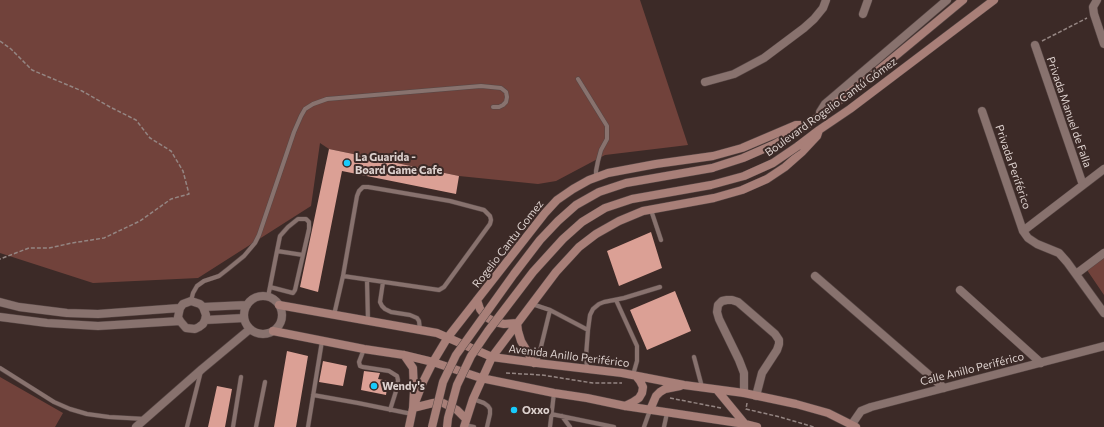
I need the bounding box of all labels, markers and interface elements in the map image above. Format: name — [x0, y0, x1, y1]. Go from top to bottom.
street label: Boulevard Rogelio Cantú Gómez — [763, 55, 899, 159]
street label: Privada Manuel de Falla — [1044, 55, 1094, 169]
street label: Privada Periférico — [992, 123, 1034, 211]
place label: La Guarida - Board Game Cafe — [355, 150, 442, 176]
marker: La Guarida - Board Game Cafe — [342, 158, 352, 168]
street label: Rogelio Cantu Gomez — [470, 198, 546, 290]
street label: Avenida Anillo Periférico — [508, 342, 630, 370]
street label: Calle Anillo Periférico — [919, 350, 1025, 388]
place label: Wendy's — [382, 379, 425, 393]
marker: Wendy's — [369, 381, 379, 391]
place label: Oxxo — [522, 403, 550, 417]
marker: Oxxo — [509, 405, 519, 415]

